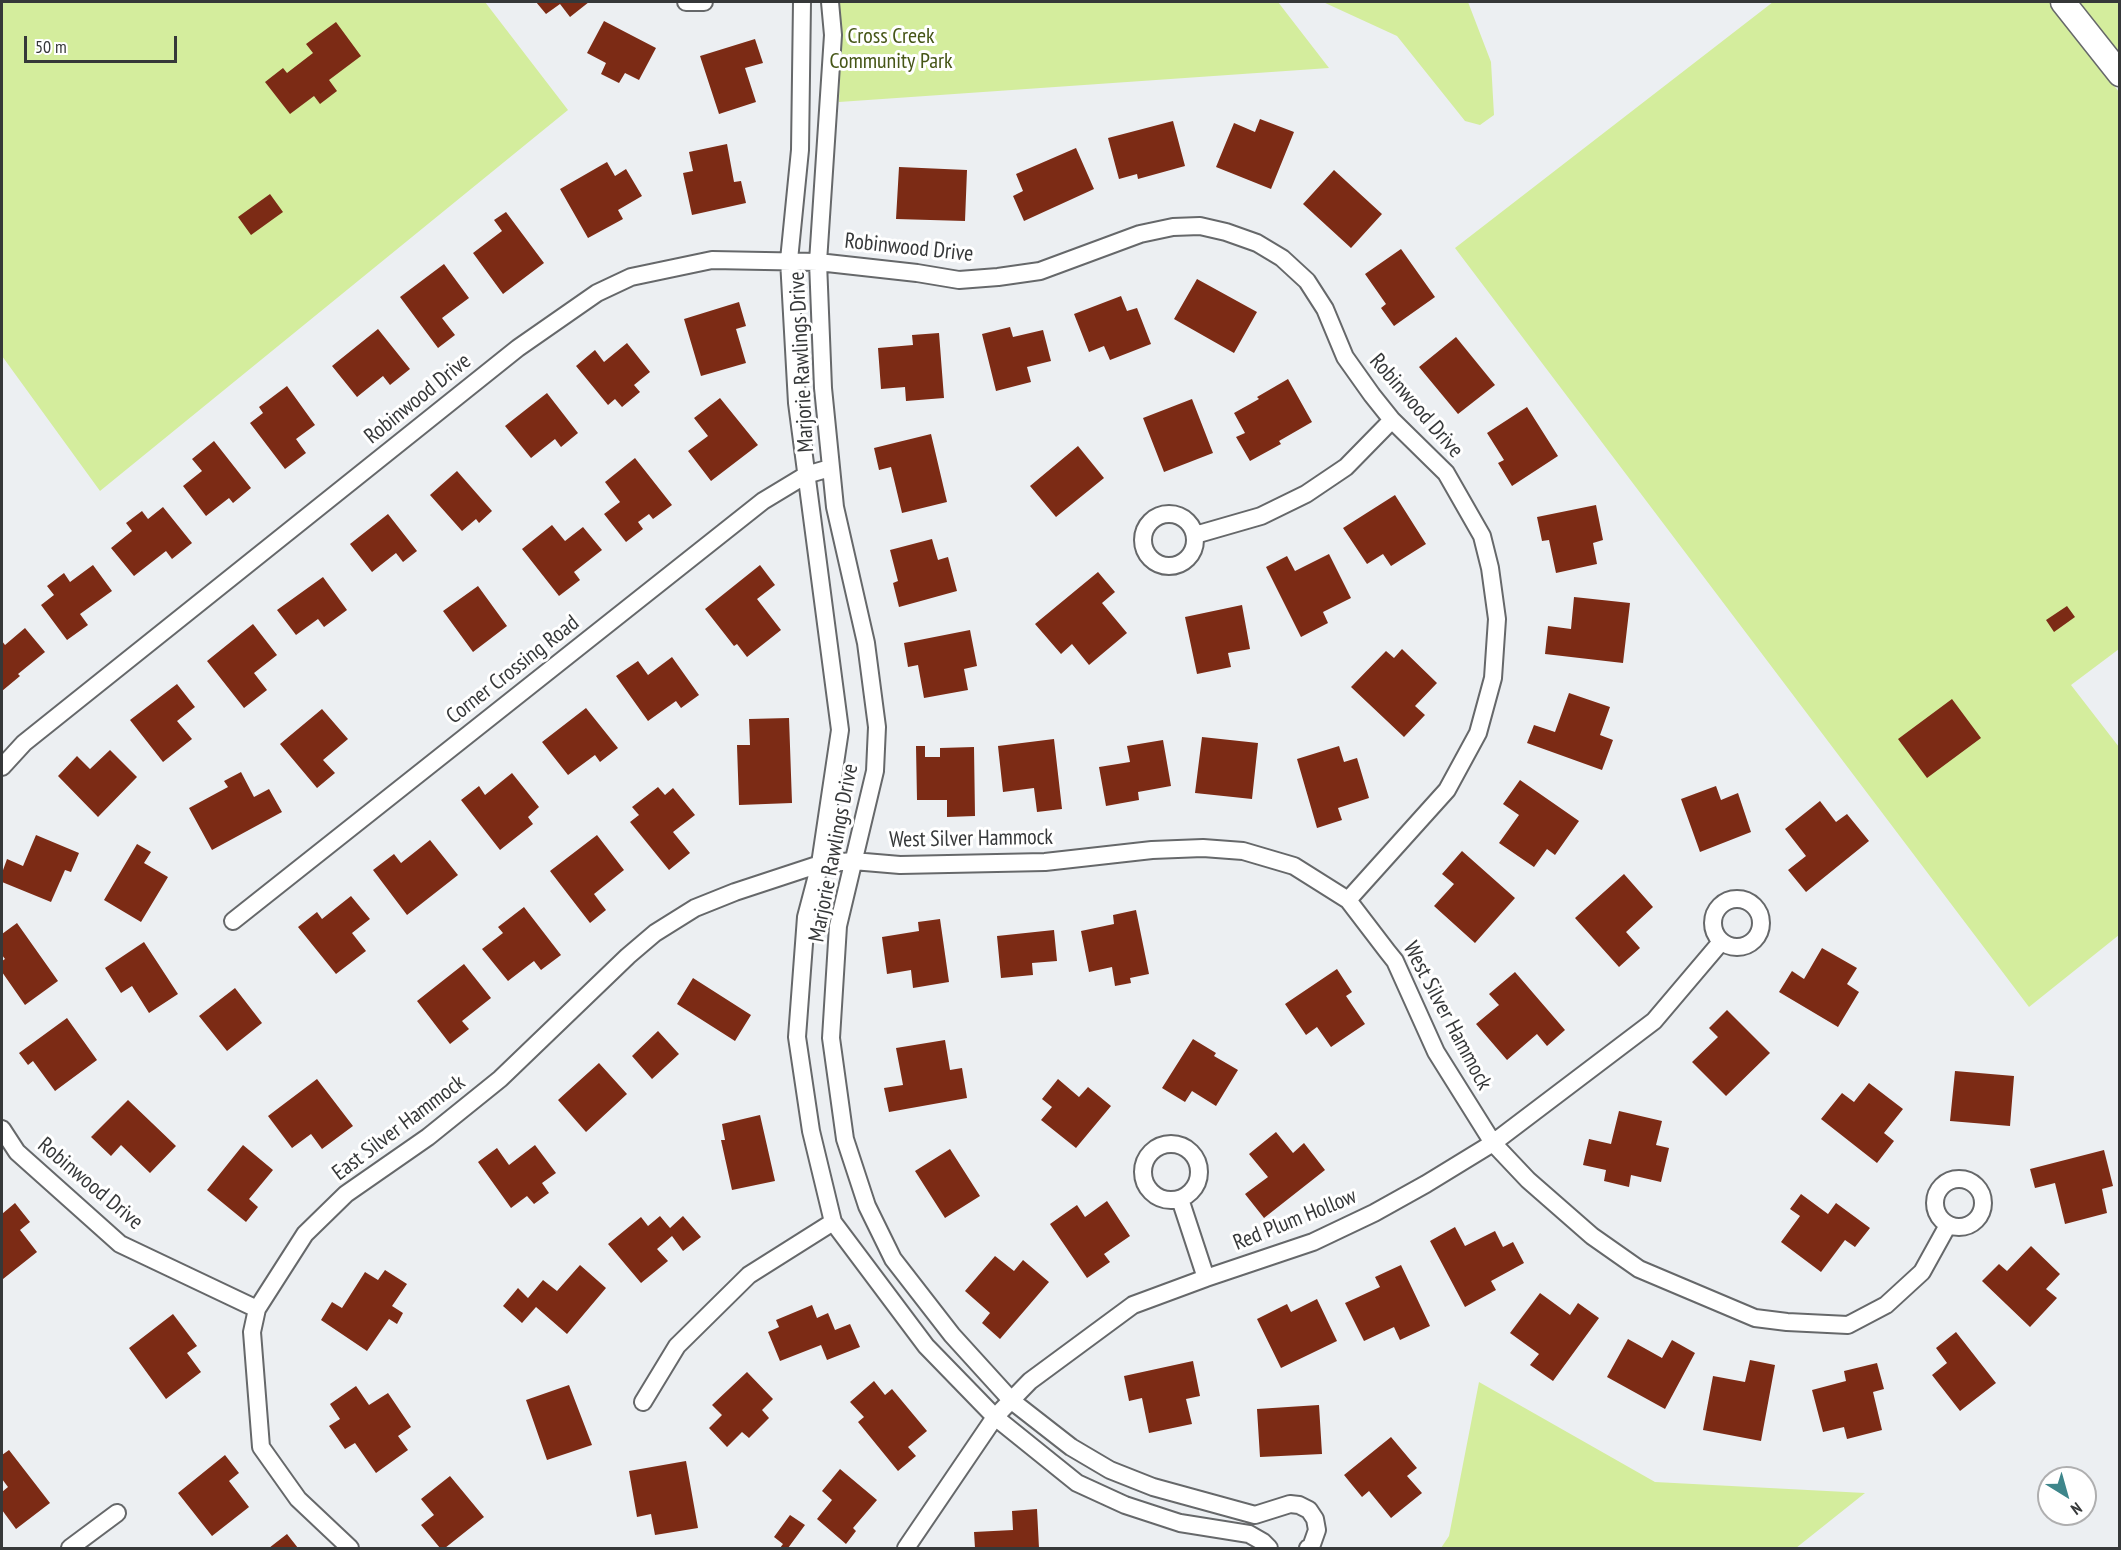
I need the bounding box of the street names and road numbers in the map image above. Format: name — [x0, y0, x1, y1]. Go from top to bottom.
street label: Robinwood Drive — [843, 228, 975, 268]
street label: Marjorie Rawlings Drive — [784, 271, 820, 453]
street label: Robinwood Drive — [360, 348, 476, 450]
street label: Robinwood Drive — [1364, 349, 1468, 463]
street label: Corner Crossing Road — [442, 610, 584, 730]
street label: Marjorie Rawlings Drive — [804, 762, 864, 944]
street label: West Silver Hammock — [889, 824, 1053, 854]
street label: West Silver Hammock — [1397, 937, 1497, 1095]
street label: East Silver Hammock — [328, 1070, 470, 1186]
street label: Robinwood Drive — [32, 1132, 148, 1236]
street label: Red Plum Hollow — [1230, 1183, 1360, 1257]

